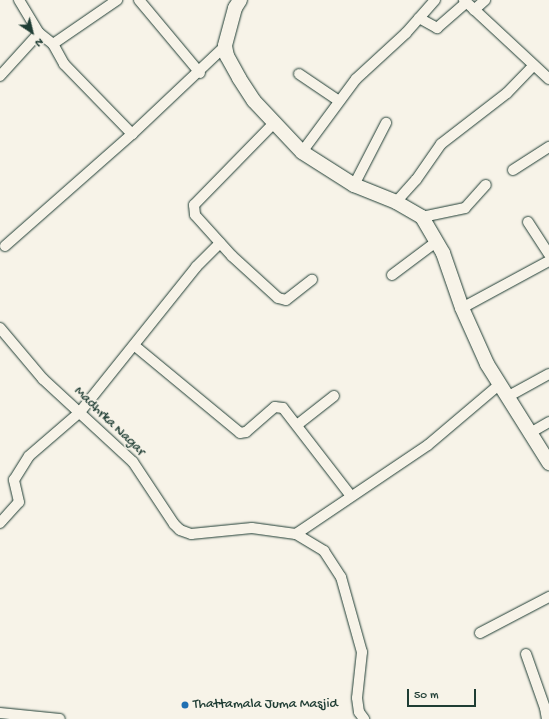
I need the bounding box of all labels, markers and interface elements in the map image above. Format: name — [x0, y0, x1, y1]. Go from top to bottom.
north arrow — [12, 12, 52, 52]
text: N — [32, 35, 45, 49]
street label: Madhrka Nagar — [70, 384, 148, 460]
scale bar — [409, 681, 478, 707]
text: 50 m — [414, 689, 439, 703]
place label: Thattamala Juma Masjid — [193, 697, 338, 713]
marker: Thattamala Juma Masjid — [180, 700, 190, 710]

